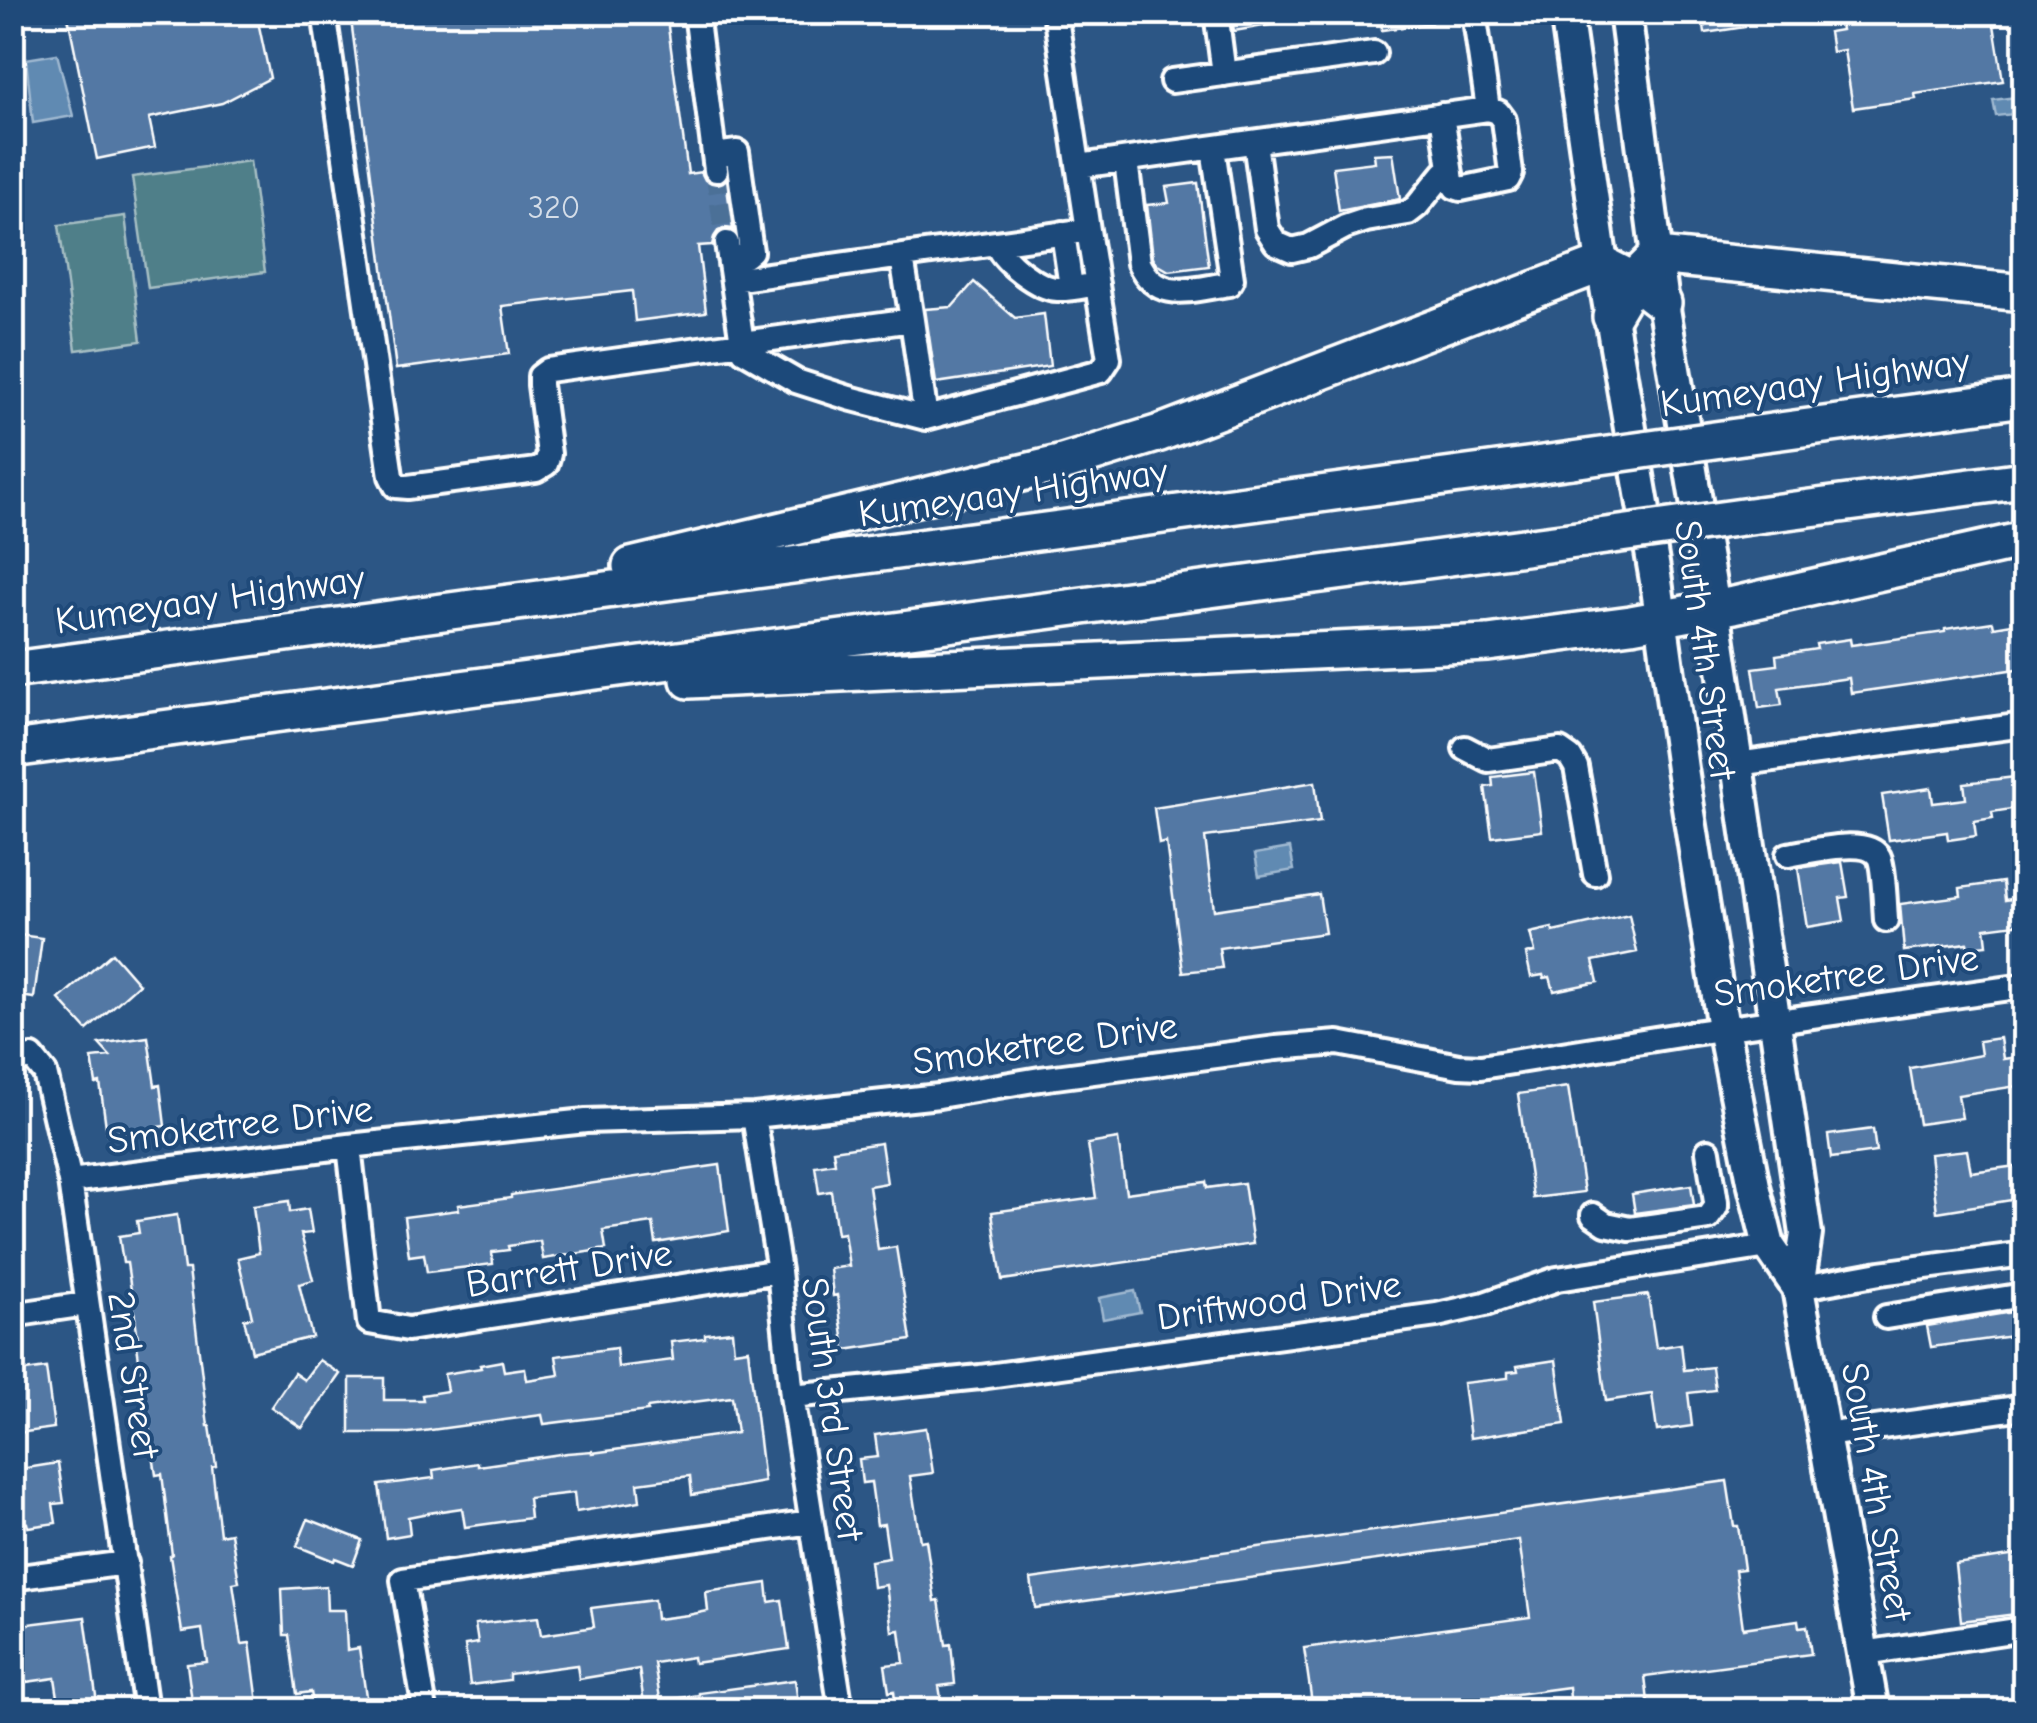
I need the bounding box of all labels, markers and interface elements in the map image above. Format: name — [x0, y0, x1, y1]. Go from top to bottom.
house number: 320 — [528, 189, 580, 226]
street label: Kumeyaay Highway — [1658, 340, 1972, 426]
street label: Kumeyaay Highway — [856, 450, 1170, 536]
street label: South 4th Street — [1665, 517, 1745, 784]
street label: Kumeyaay Highway — [53, 557, 367, 643]
street label: Smoketree Drive — [1711, 936, 1981, 1016]
street label: Smoketree Drive — [910, 1004, 1180, 1084]
street label: Smoketree Drive — [105, 1087, 375, 1163]
street label: Barrett Drive — [463, 1231, 675, 1307]
street label: Driftwood Drive — [1154, 1262, 1404, 1340]
street label: South 3rd Street — [792, 1274, 872, 1545]
street label: 2nd Street — [98, 1288, 168, 1463]
street label: South 4th Street — [1832, 1359, 1921, 1626]

